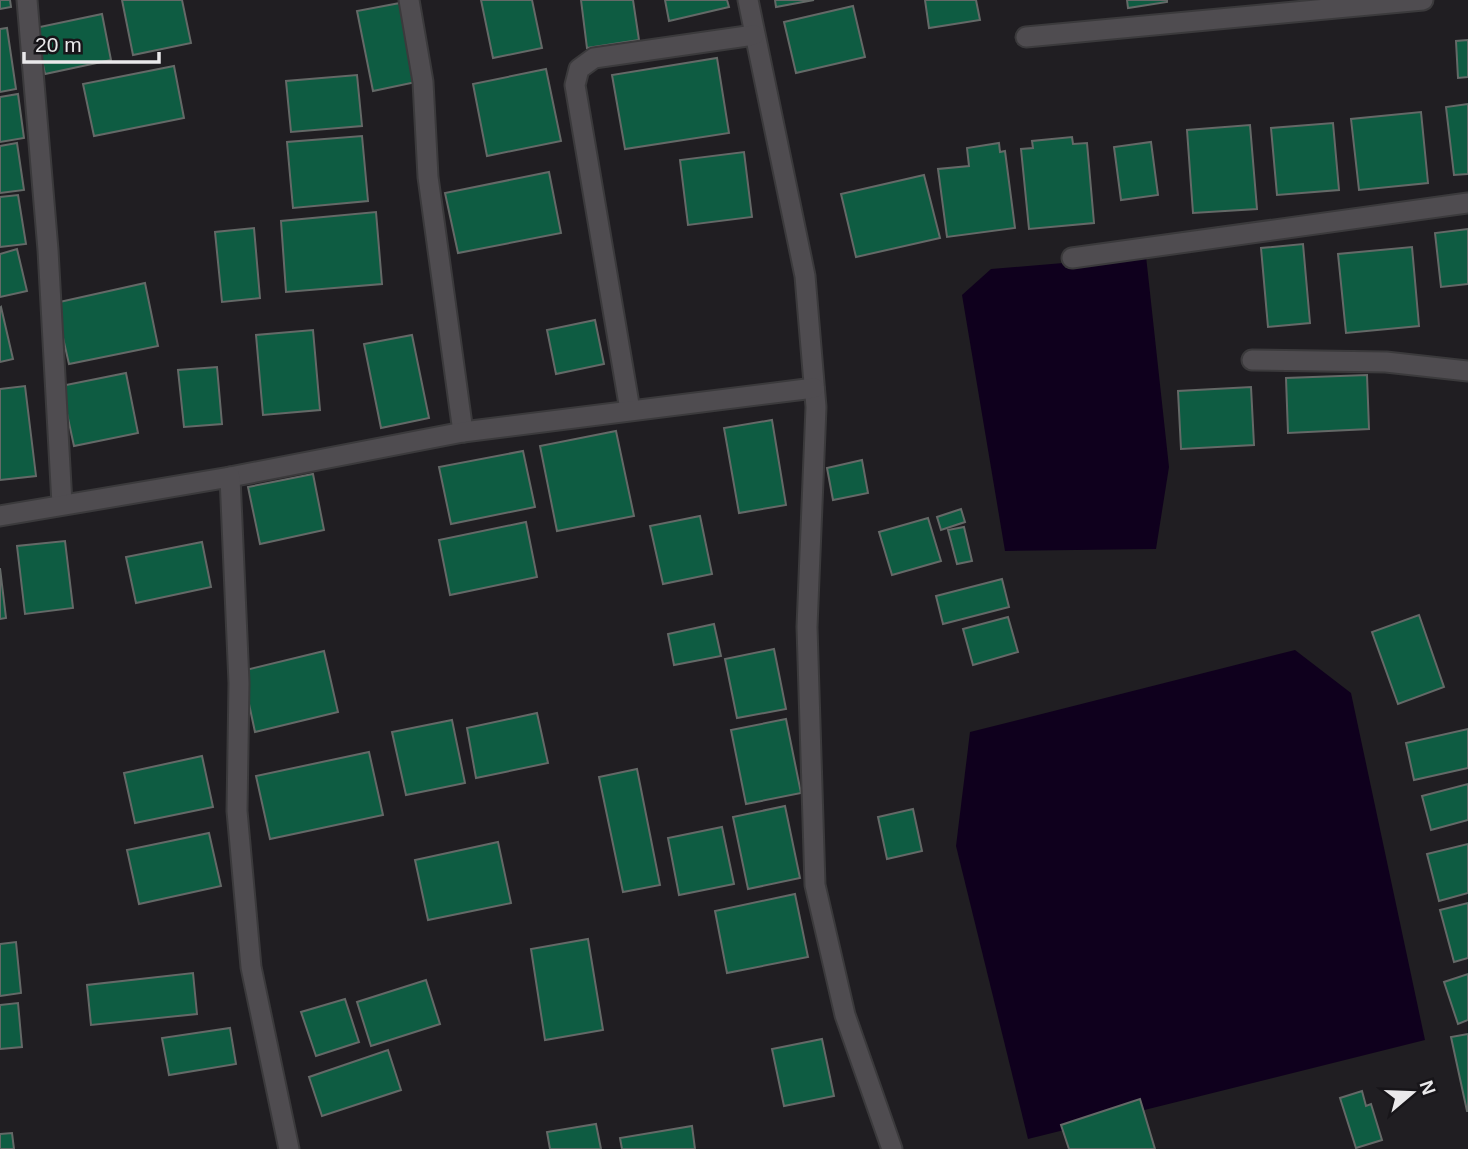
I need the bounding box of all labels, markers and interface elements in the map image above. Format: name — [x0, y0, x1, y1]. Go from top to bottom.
scale bar — [24, 21, 159, 65]
text: 20 m — [35, 33, 82, 56]
north arrow — [1377, 1058, 1447, 1128]
text: N — [1415, 1078, 1440, 1098]

